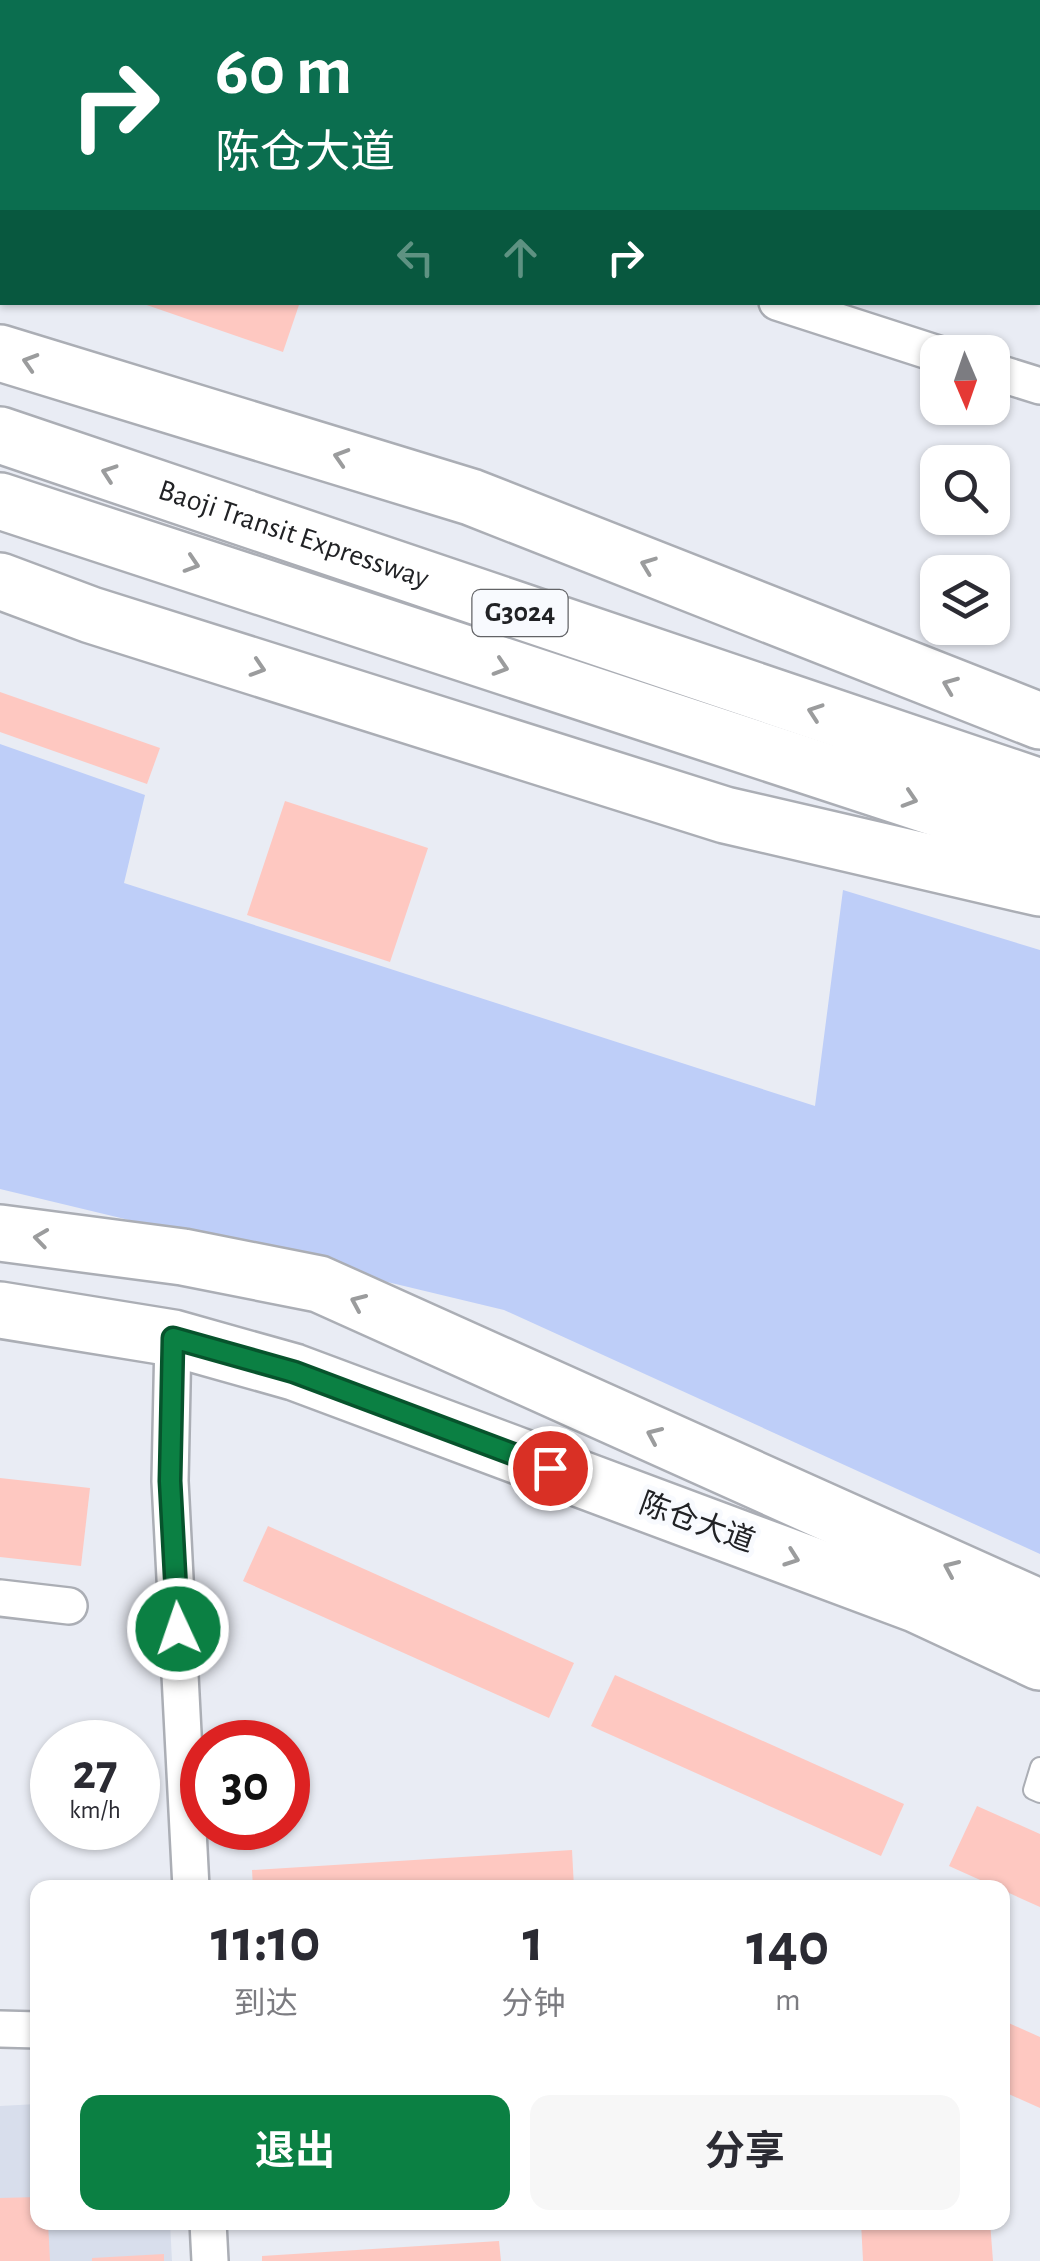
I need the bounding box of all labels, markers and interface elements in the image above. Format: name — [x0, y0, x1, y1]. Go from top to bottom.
text: 60 m — [215, 37, 352, 107]
icon: right — [50, 40, 180, 170]
text: 陈仓大道 — [215, 131, 395, 176]
icon: left — [388, 230, 443, 285]
icon: ahead — [493, 230, 548, 285]
icon: right — [598, 230, 653, 285]
north arrow — [920, 335, 1010, 425]
map controls — [920, 335, 1010, 645]
one-way arrow — [23, 353, 40, 374]
button: search — [920, 445, 1010, 535]
one-way arrow — [333, 448, 350, 469]
one-way arrow — [102, 464, 119, 484]
street label: Baoji Transit Expressway — [155, 475, 433, 594]
one-way arrow — [183, 553, 200, 573]
button: layers — [920, 555, 1010, 645]
one-way arrow — [640, 556, 657, 576]
road number: G3024 — [472, 590, 568, 636]
one-way arrow — [491, 655, 508, 675]
one-way arrow — [249, 656, 266, 676]
one-way arrow — [942, 676, 959, 696]
one-way arrow — [807, 703, 824, 723]
one-way arrow — [900, 788, 917, 808]
one-way arrow — [32, 1229, 49, 1250]
one-way arrow — [350, 1294, 368, 1314]
pin — [508, 1426, 593, 1511]
one-way arrow — [646, 1427, 664, 1447]
icon: arrive — [523, 1441, 578, 1496]
street label: 陈仓大道 — [635, 1487, 759, 1558]
one-way arrow — [782, 1546, 799, 1567]
one-way arrow — [943, 1560, 961, 1580]
position arrow — [126, 1577, 230, 1681]
speed limit sign: 30 — [180, 1720, 310, 1850]
text: 27 — [72, 1748, 118, 1798]
text: km/h — [69, 1798, 121, 1823]
text: 11:10 — [211, 1912, 321, 1972]
text: 1 — [523, 1912, 544, 1972]
text: 140 — [746, 1916, 829, 1976]
text: m — [775, 1984, 801, 2016]
text: 到达 — [234, 1988, 298, 2020]
text: 分钟 — [501, 1988, 565, 2020]
button: 退出 — [80, 2095, 510, 2210]
button: 分享 — [530, 2095, 960, 2210]

